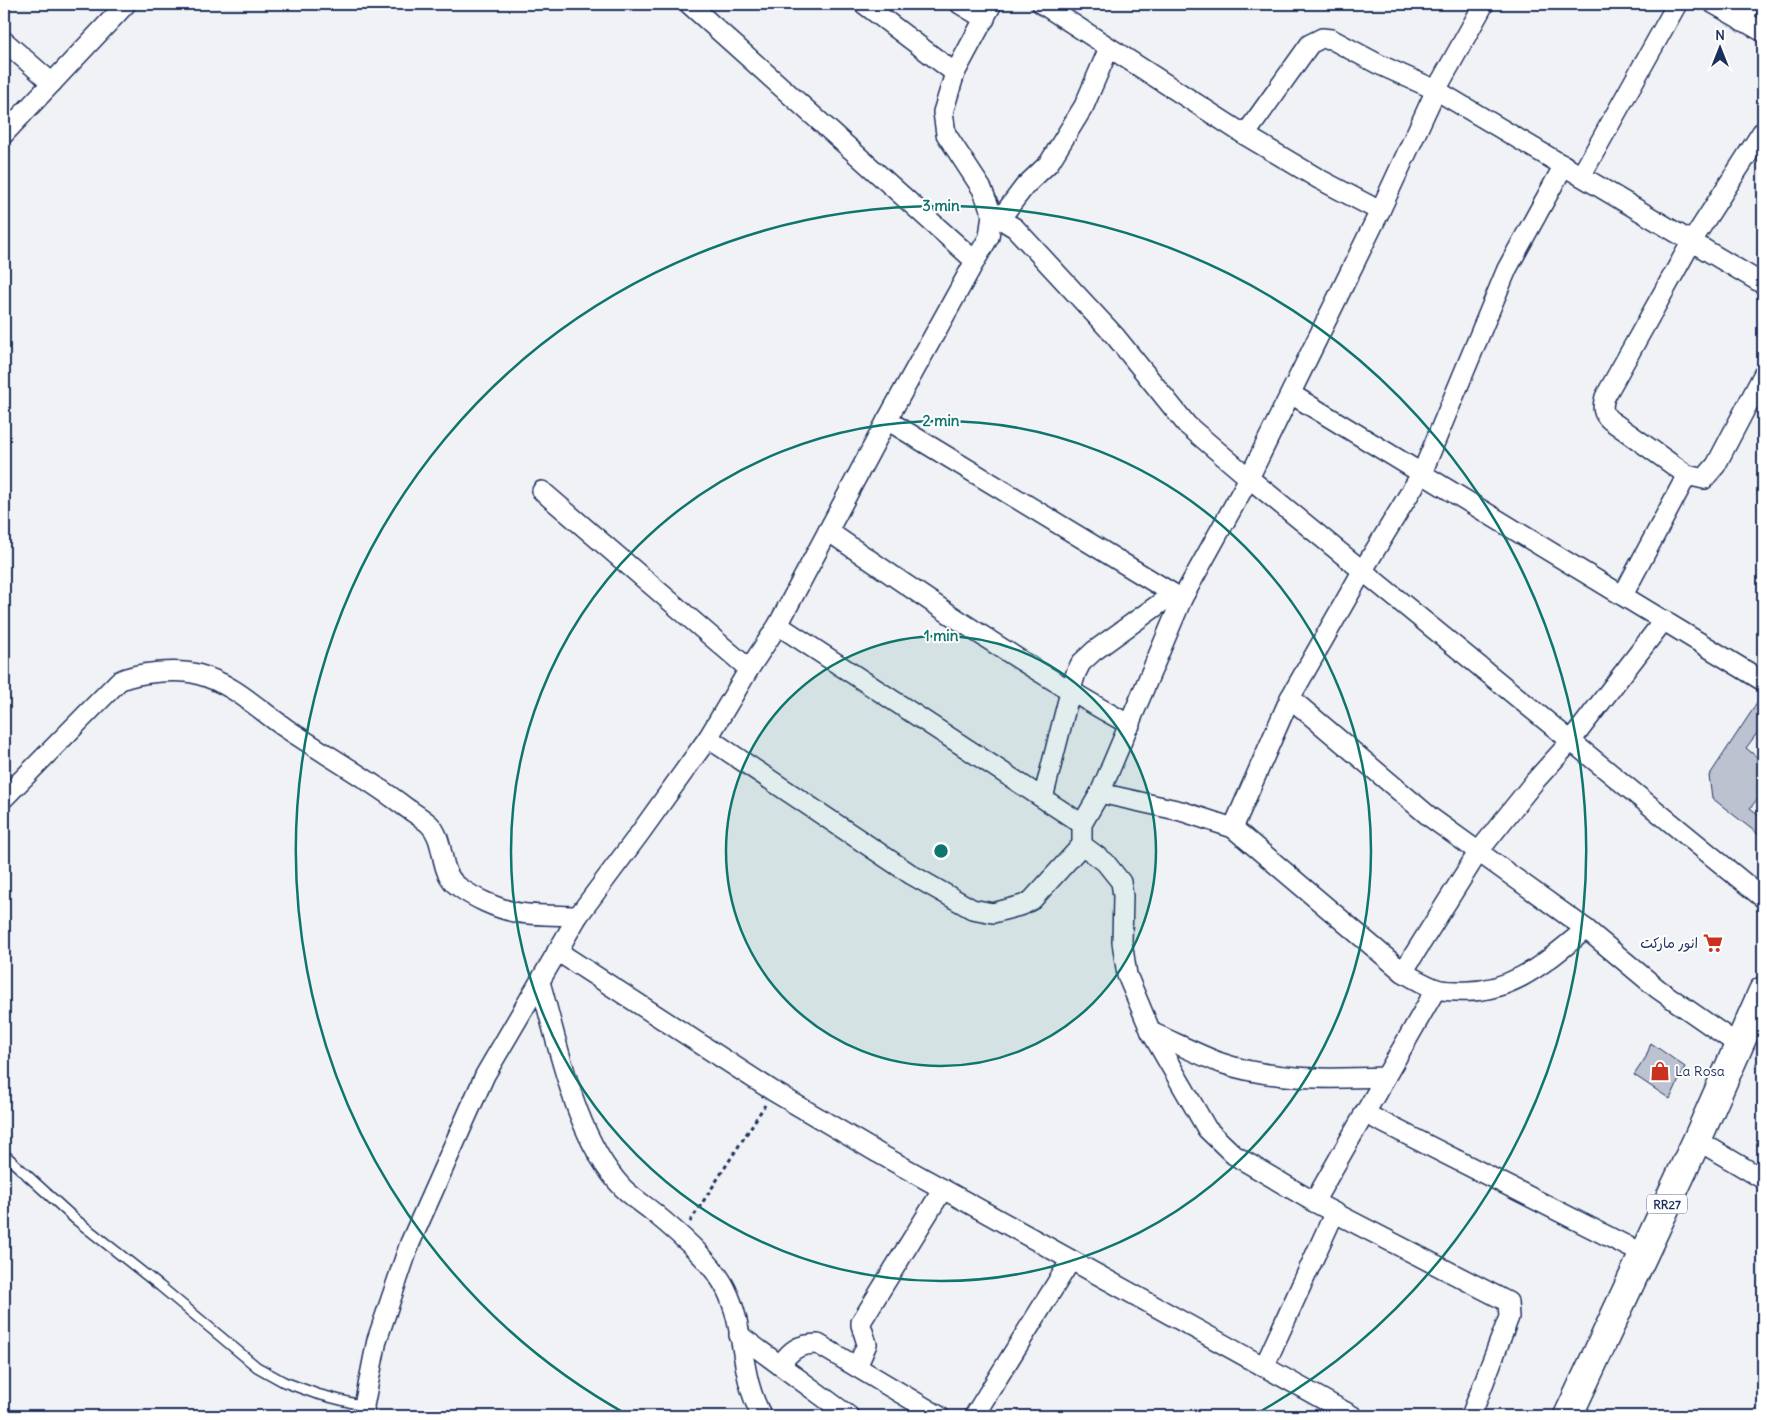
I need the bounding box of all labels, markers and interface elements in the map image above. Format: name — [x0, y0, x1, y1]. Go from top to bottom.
north arrow — [1694, 22, 1744, 72]
text: N — [1715, 26, 1725, 44]
text: 3 min — [922, 196, 960, 215]
text: 2 min — [923, 411, 960, 430]
text: 1 min — [924, 626, 959, 645]
centre of rings — [932, 842, 950, 860]
supermarket icon: انور ماركت — [1702, 932, 1724, 954]
place label: انور ماركت — [1640, 934, 1698, 952]
shop icon: La Rosa — [1649, 1060, 1671, 1082]
place label: La Rosa — [1675, 1062, 1725, 1080]
road number: RR27 — [1647, 1194, 1687, 1214]

